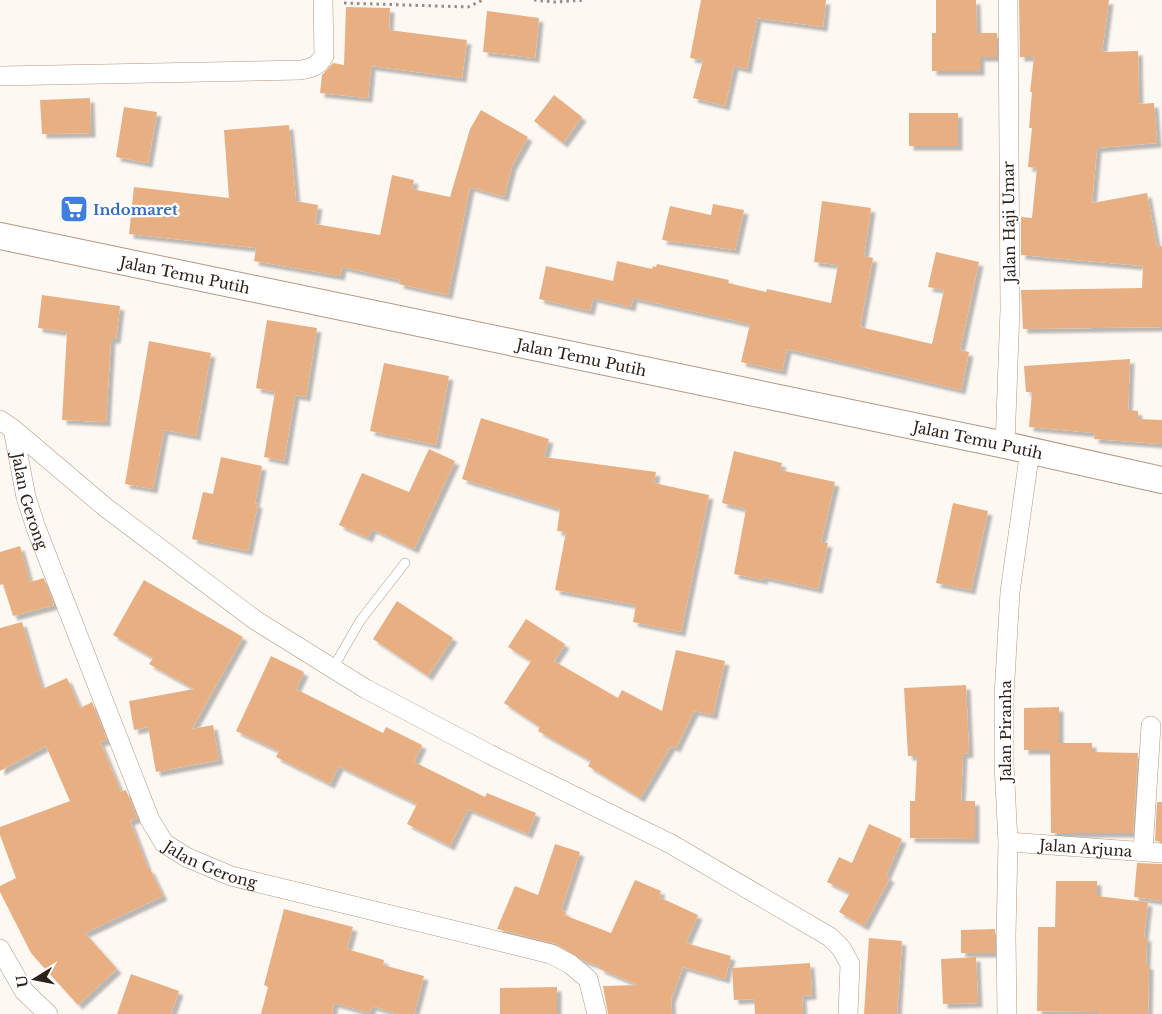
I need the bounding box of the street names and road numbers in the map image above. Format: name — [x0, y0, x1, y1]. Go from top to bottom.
street label: Jalan Haji Umar — [998, 160, 1020, 285]
street label: Jalan Temu Putih — [116, 251, 252, 297]
street label: Jalan Temu Putih — [513, 334, 648, 380]
street label: Jalan Temu Putih — [909, 416, 1045, 463]
street label: Jalan Gerong — [8, 449, 53, 553]
street label: Jalan Piranha — [996, 680, 1015, 784]
street label: Jalan Gerong — [159, 835, 260, 892]
street label: Jalan Arjuna — [1037, 835, 1134, 860]

